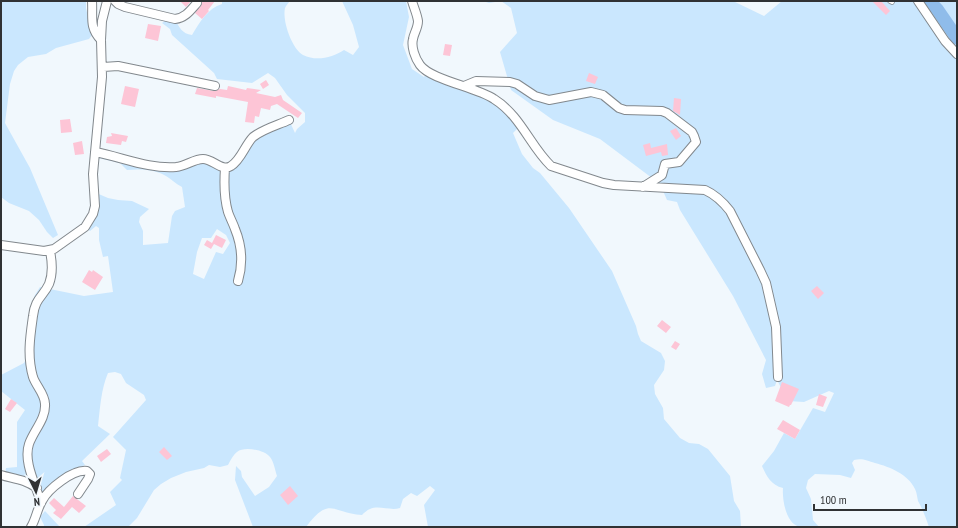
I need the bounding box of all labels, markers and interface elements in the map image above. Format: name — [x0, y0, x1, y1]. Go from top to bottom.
north arrow — [16, 472, 56, 512]
scale bar — [814, 486, 926, 512]
text: 100 m — [820, 492, 847, 507]
text: N — [33, 495, 40, 509]

